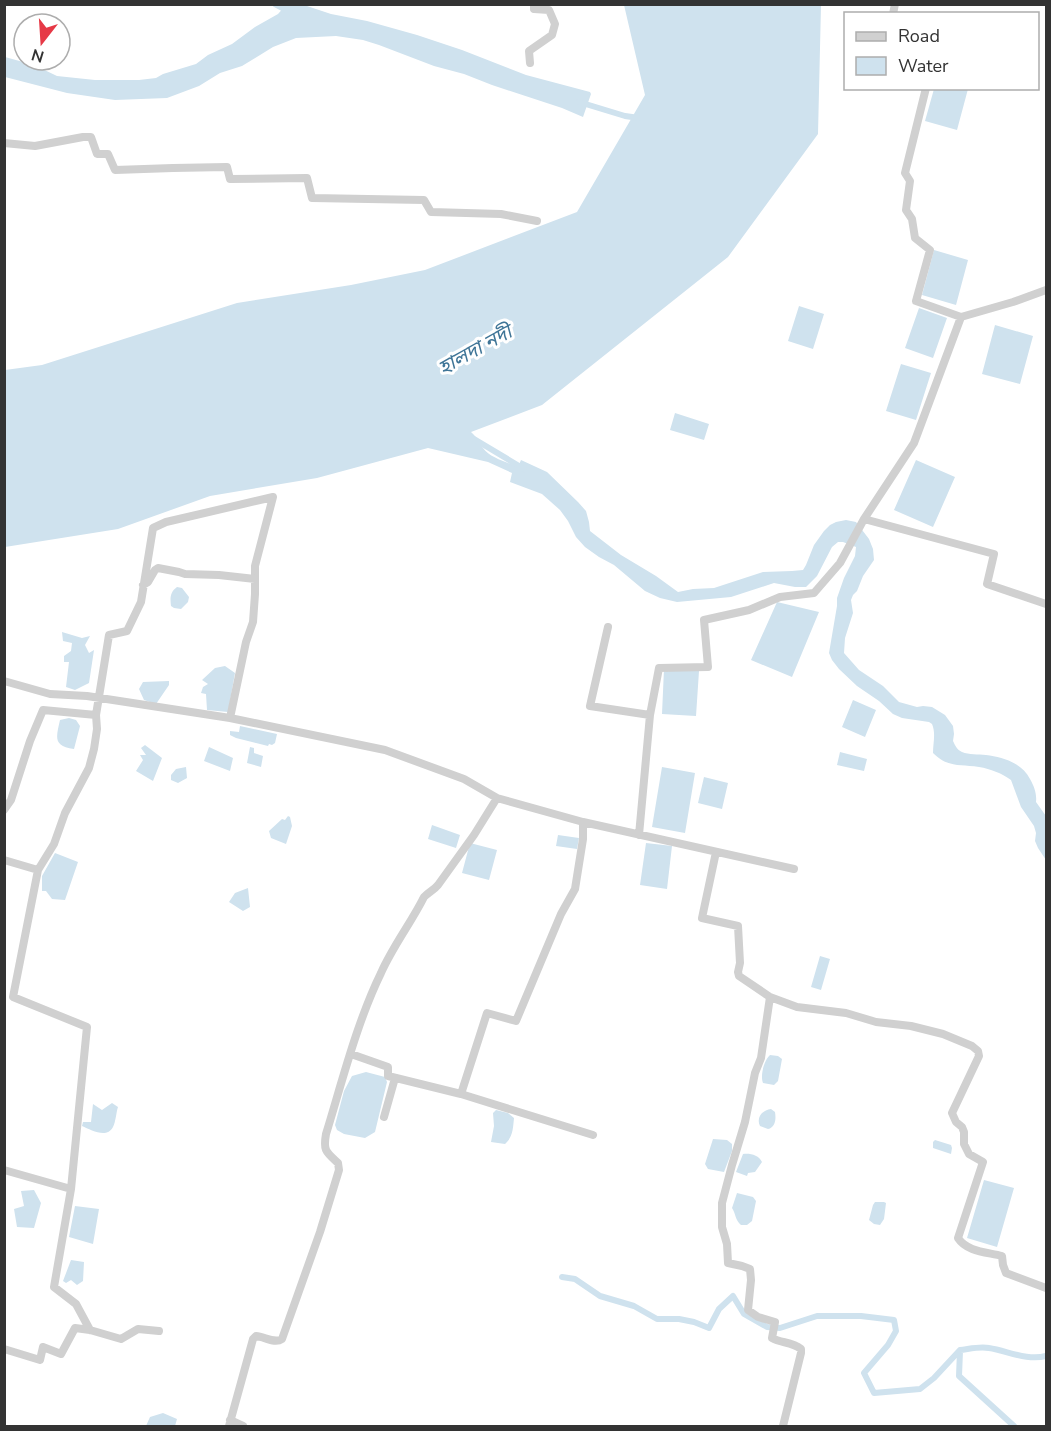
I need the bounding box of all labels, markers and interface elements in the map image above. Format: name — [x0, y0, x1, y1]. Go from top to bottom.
north arrow — [12, 12, 72, 72]
legend — [844, 12, 1039, 90]
text: Road — [898, 24, 940, 48]
text: N — [29, 43, 47, 68]
text: Water — [898, 54, 949, 78]
water label: হালদা নদী — [433, 317, 520, 381]

